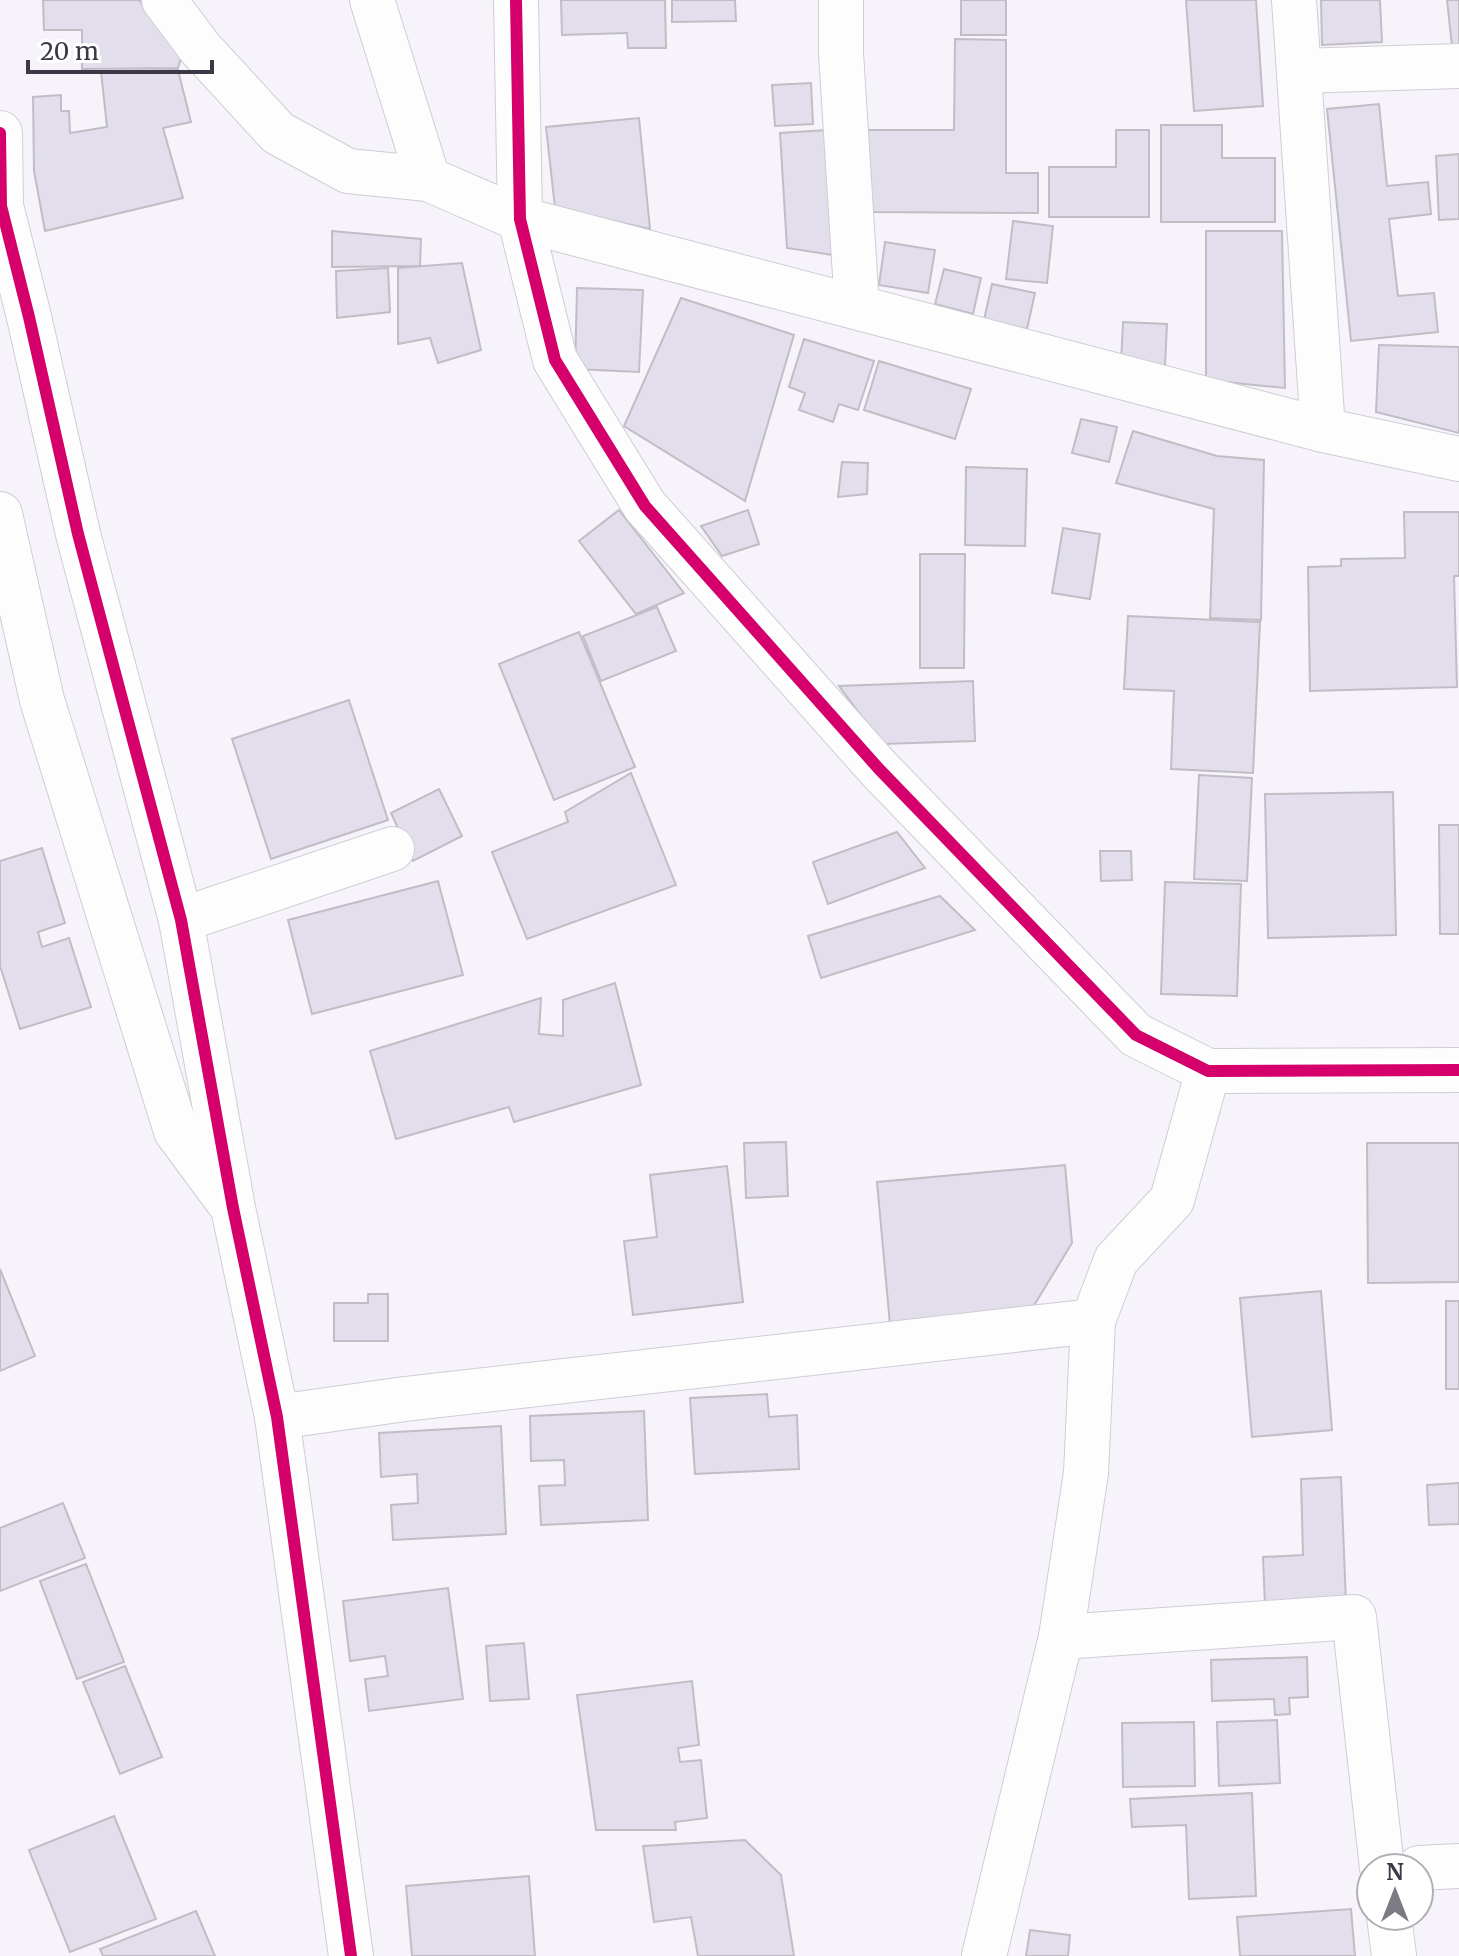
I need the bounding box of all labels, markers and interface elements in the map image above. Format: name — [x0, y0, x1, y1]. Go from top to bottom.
scale bar — [28, 24, 212, 74]
text: 20 m — [40, 36, 99, 67]
north arrow — [1355, 1852, 1435, 1932]
text: N — [1386, 1858, 1404, 1886]

